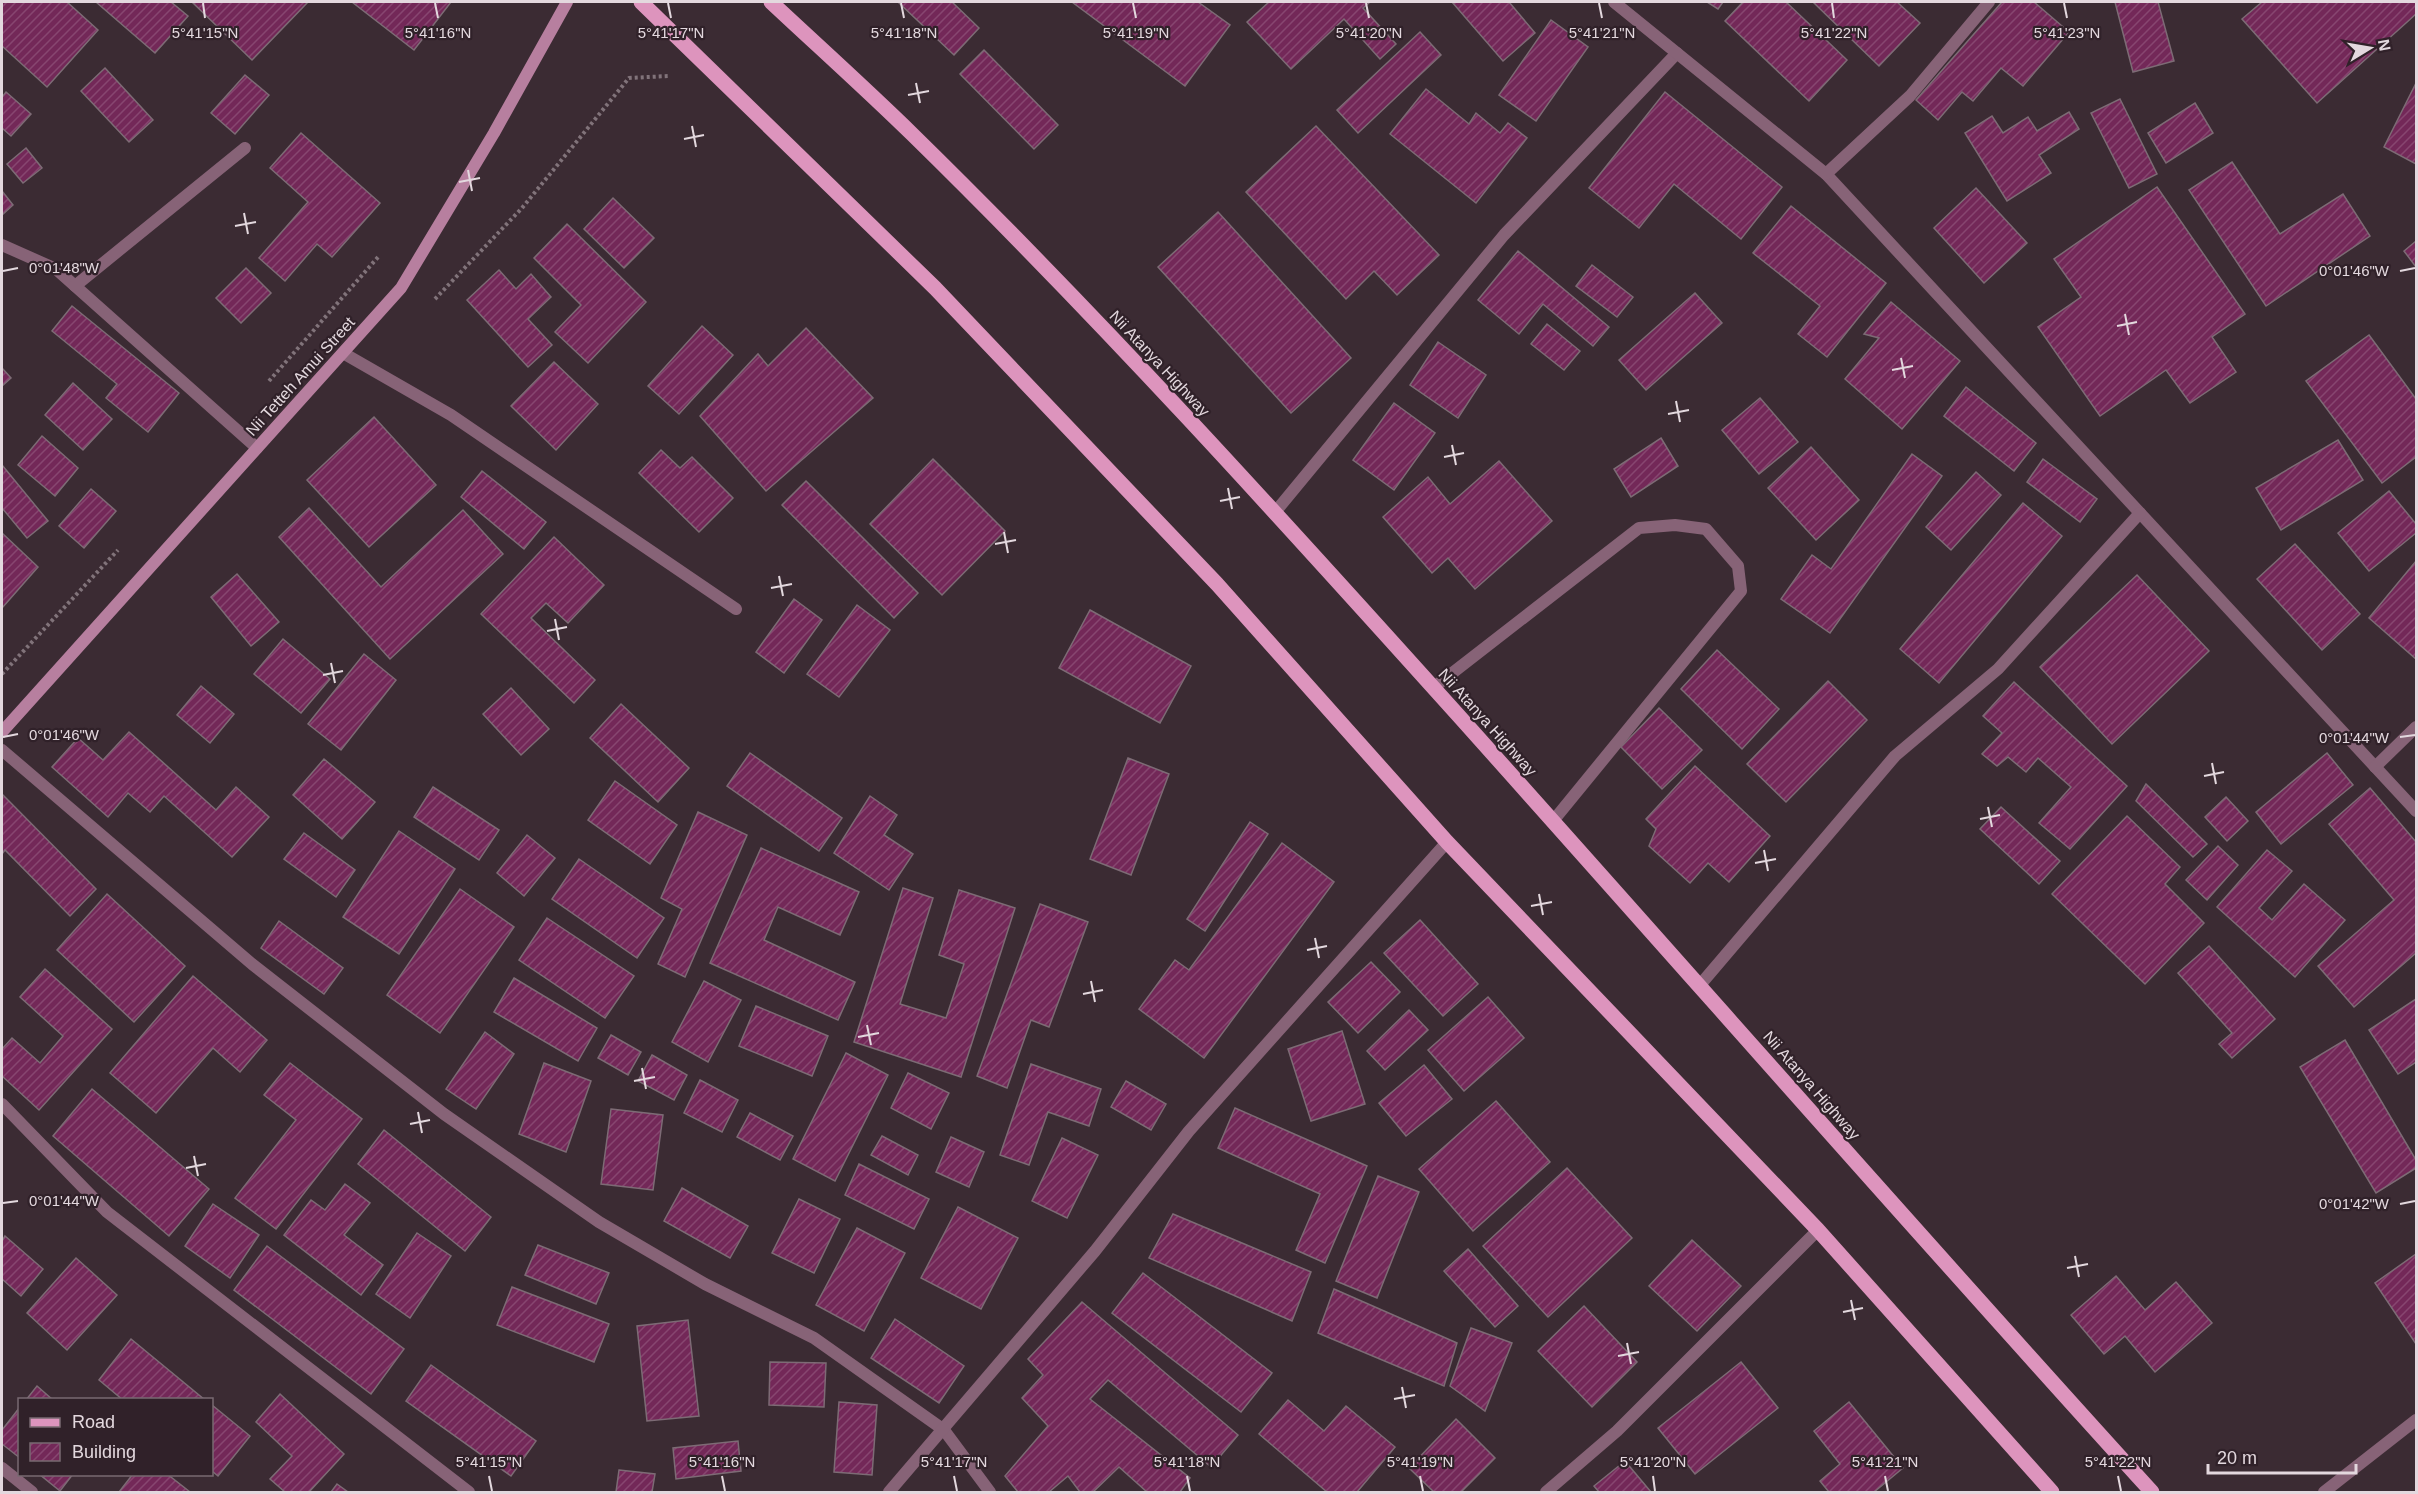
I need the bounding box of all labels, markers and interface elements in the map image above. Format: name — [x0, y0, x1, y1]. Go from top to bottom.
north arrow — [2340, 18, 2400, 78]
text: 5°41'15"N — [172, 24, 238, 41]
text: 5°41'16"N — [405, 24, 471, 41]
text: 5°41'17"N — [638, 24, 704, 41]
text: 5°41'18"N — [871, 24, 937, 41]
text: 5°41'19"N — [1103, 24, 1169, 41]
text: 5°41'20"N — [1336, 24, 1402, 41]
text: 5°41'21"N — [1569, 24, 1635, 41]
text: 5°41'22"N — [1801, 24, 1867, 41]
text: 5°41'23"N — [2034, 24, 2100, 41]
text: N — [2375, 38, 2394, 53]
text: 0°01'48"W — [29, 259, 100, 276]
text: 0°01'46"W — [2319, 262, 2390, 279]
street label: Nii Atanya Highway — [1106, 307, 1213, 420]
street label: Nii Tetteh Amui Street — [243, 313, 358, 439]
street label: Nii Atanya Highway — [1435, 665, 1540, 779]
text: 0°01'46"W — [29, 726, 100, 743]
text: 0°01'44"W — [2319, 729, 2390, 746]
street label: Nii Atanya Highway — [1760, 1028, 1863, 1143]
text: 0°01'44"W — [29, 1192, 100, 1209]
text: 0°01'42"W — [2319, 1195, 2390, 1212]
legend — [18, 1398, 213, 1476]
text: Road — [72, 1412, 115, 1432]
scale bar — [2208, 1437, 2356, 1475]
text: Building — [72, 1442, 136, 1462]
text: 20 m — [2217, 1448, 2257, 1468]
text: 5°41'15"N — [456, 1453, 522, 1470]
text: 5°41'16"N — [689, 1453, 755, 1470]
text: 5°41'17"N — [921, 1453, 987, 1470]
text: 5°41'18"N — [1154, 1453, 1220, 1470]
text: 5°41'19"N — [1387, 1453, 1453, 1470]
text: 5°41'20"N — [1620, 1453, 1686, 1470]
text: 5°41'21"N — [1852, 1453, 1918, 1470]
text: 5°41'22"N — [2085, 1453, 2151, 1470]

